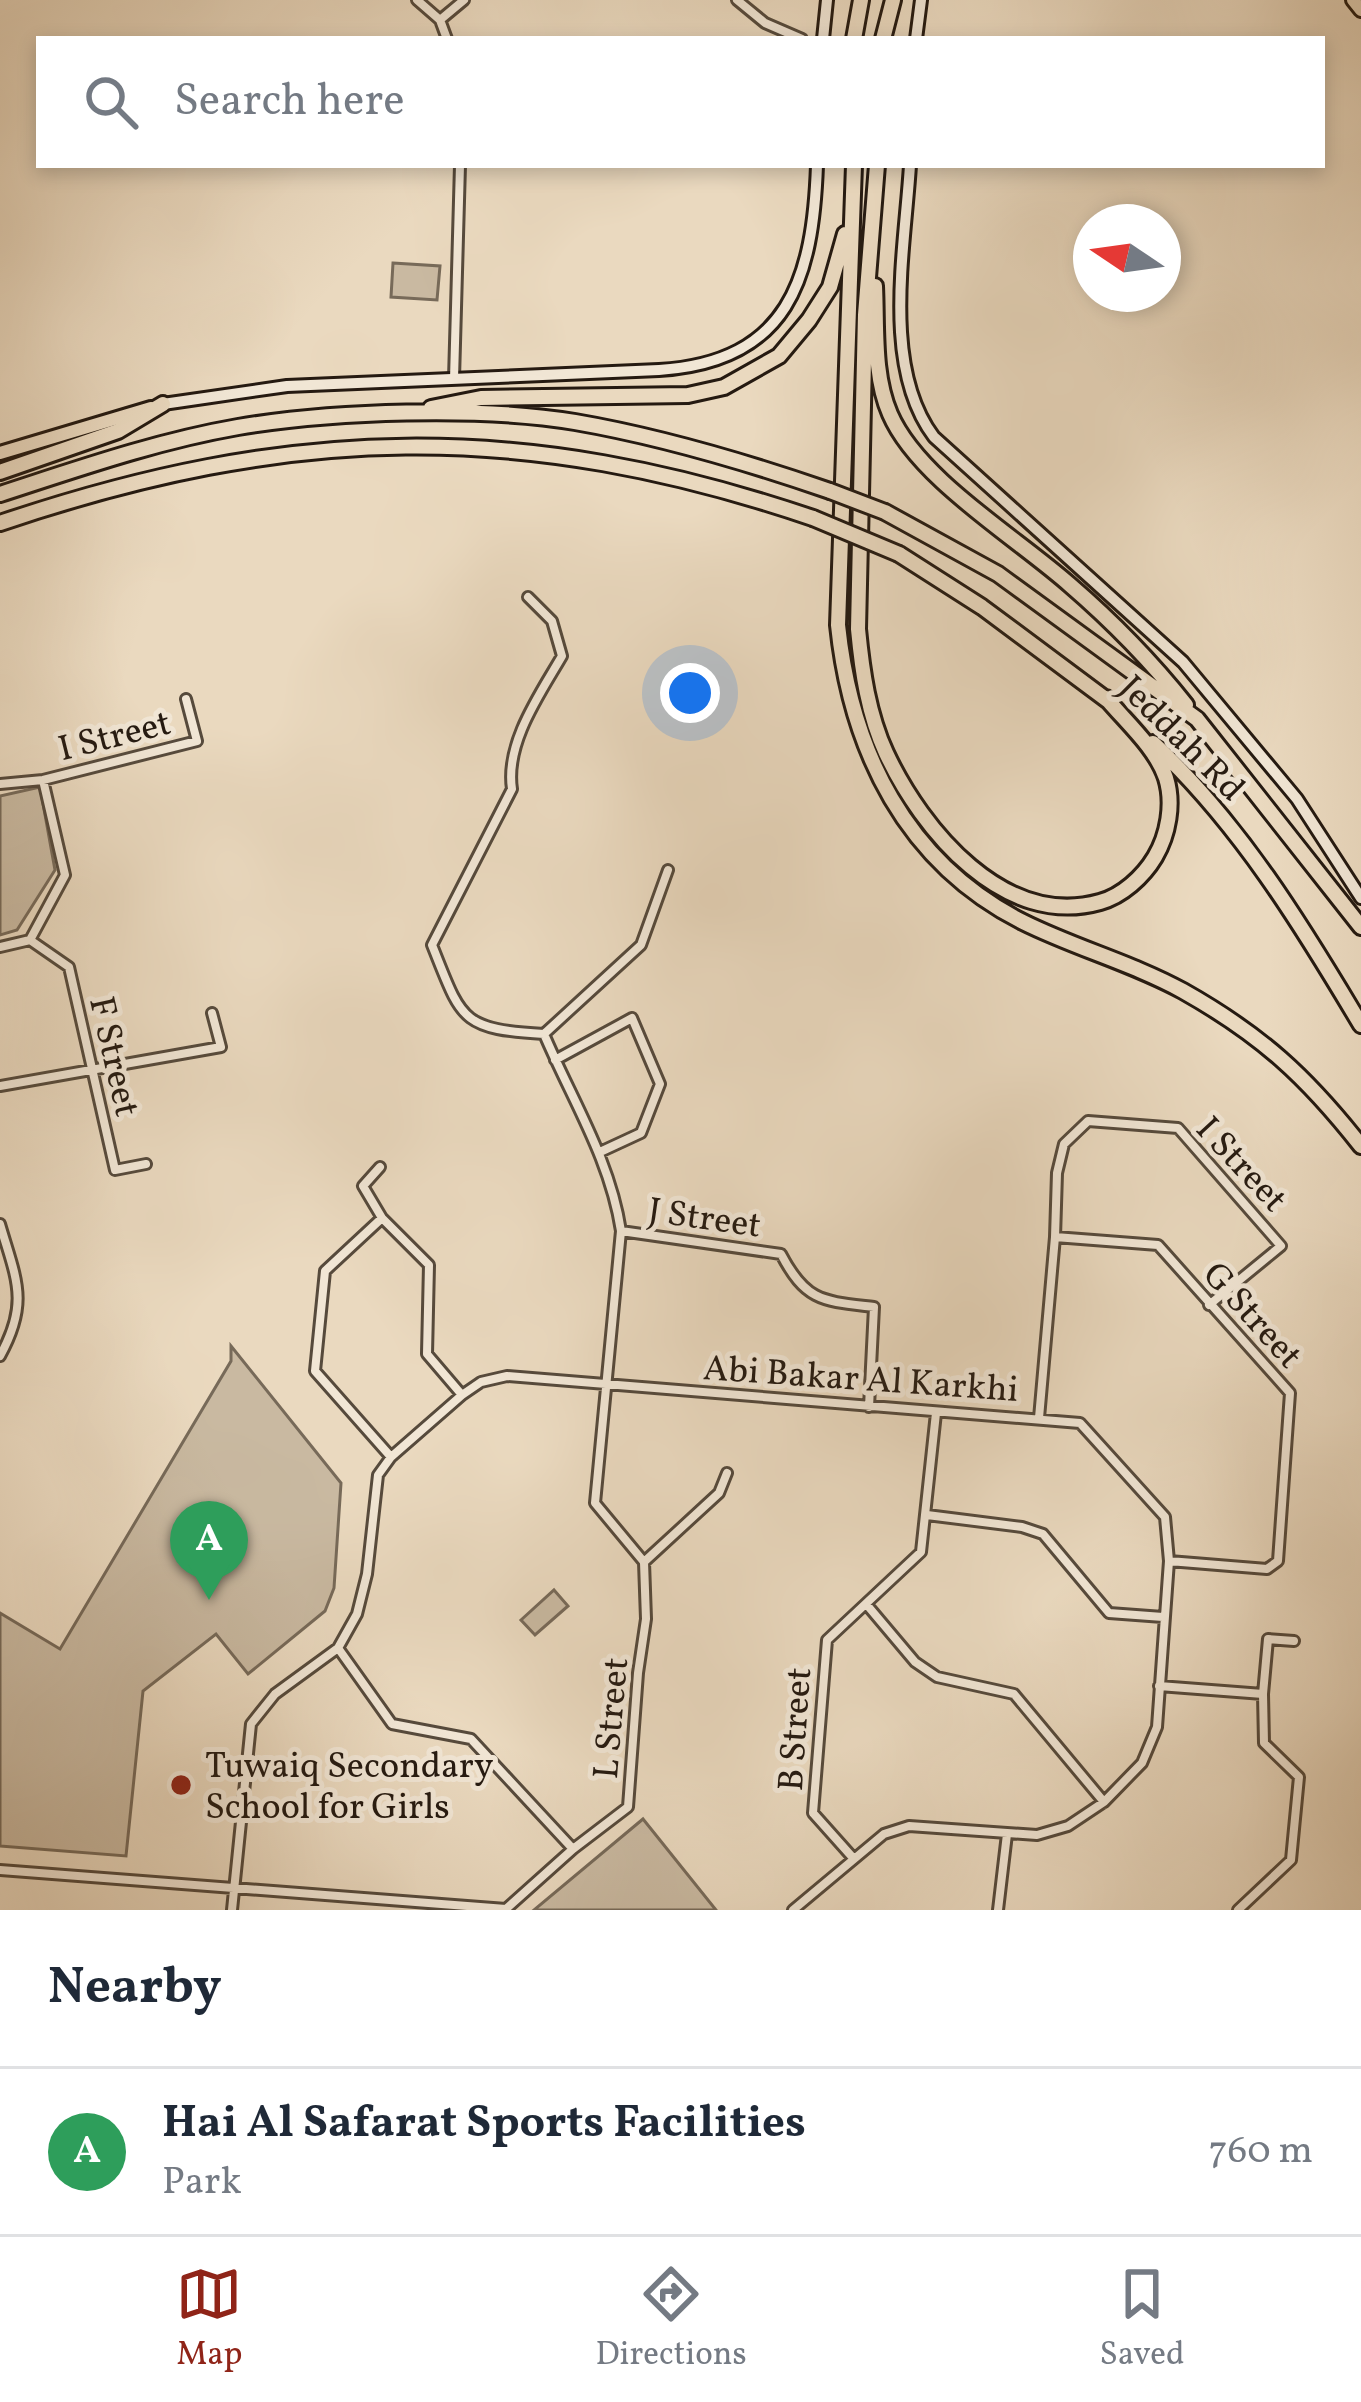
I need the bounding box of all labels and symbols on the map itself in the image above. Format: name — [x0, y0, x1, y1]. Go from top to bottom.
north arrow — [1073, 204, 1181, 312]
your location — [660, 663, 720, 723]
street label: Jeddah Rd — [1106, 665, 1255, 814]
street label: I Street — [53, 700, 176, 776]
street label: F Street — [74, 992, 150, 1122]
street label: I Street — [1183, 1107, 1297, 1225]
street label: J Street — [645, 1187, 764, 1253]
street label: G Street — [1190, 1252, 1312, 1381]
street label: Abi Bakar Al Karkhi — [701, 1345, 1020, 1417]
pin: A — [170, 1501, 248, 1600]
street label: L Street — [583, 1656, 643, 1781]
street label: B Street — [768, 1666, 826, 1793]
place label: Tuwaiq Secondary School for Girls — [205, 1743, 493, 1834]
marker: Tuwaiq Secondary School for Girls — [168, 1772, 194, 1798]

